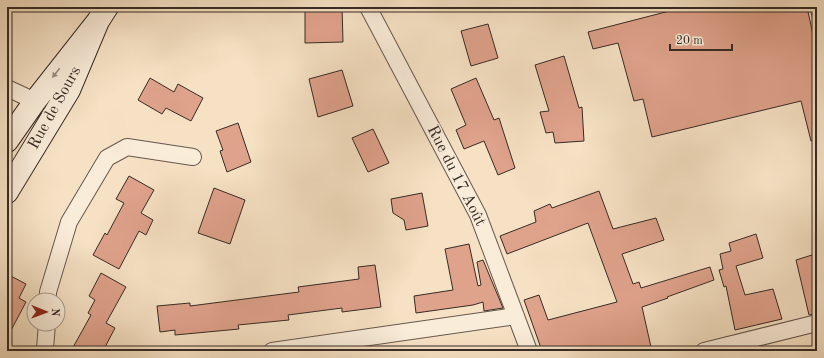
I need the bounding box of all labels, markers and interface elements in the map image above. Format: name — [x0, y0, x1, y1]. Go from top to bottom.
scale bar — [670, 26, 732, 52]
text: 20 m — [676, 35, 703, 47]
street label: Rue de Sours — [26, 64, 84, 152]
one-way arrow — [52, 68, 61, 79]
street label: Rue du 17 Août — [424, 123, 488, 229]
north arrow — [26, 292, 66, 332]
text: N — [49, 308, 60, 317]

